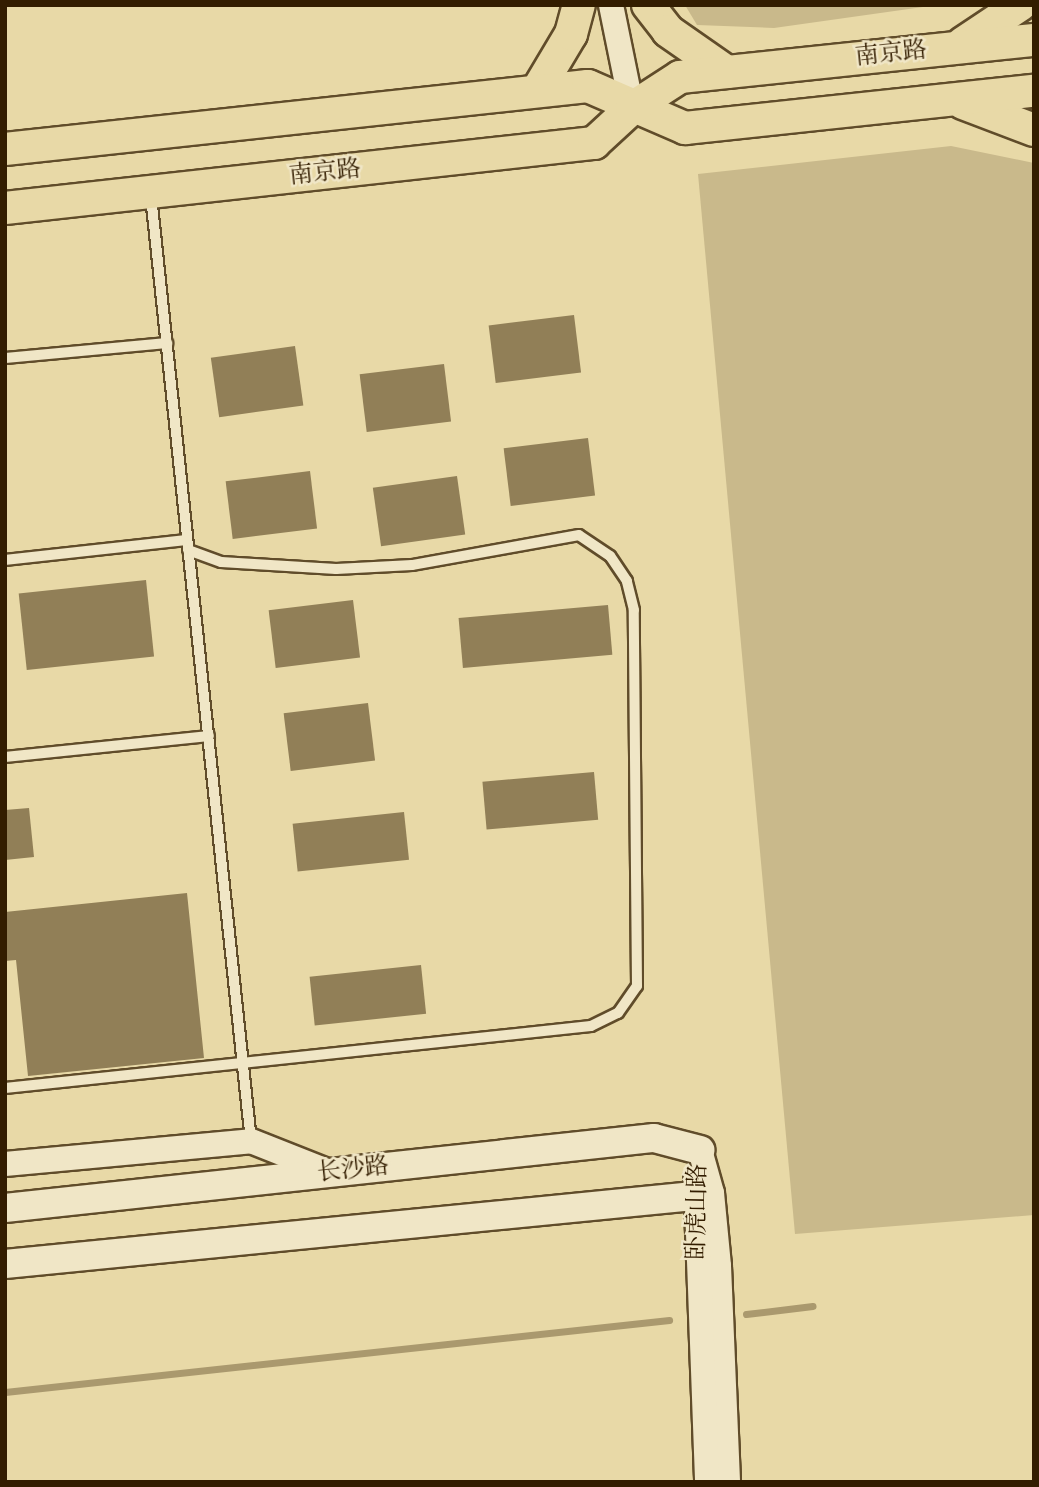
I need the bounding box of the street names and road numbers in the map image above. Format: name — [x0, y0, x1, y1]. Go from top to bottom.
street label: 南京路 — [854, 36, 928, 72]
street label: 南京路 — [288, 155, 362, 191]
street label: 长沙路 — [316, 1152, 390, 1188]
street label: 卧虎山路 — [683, 1164, 713, 1260]

